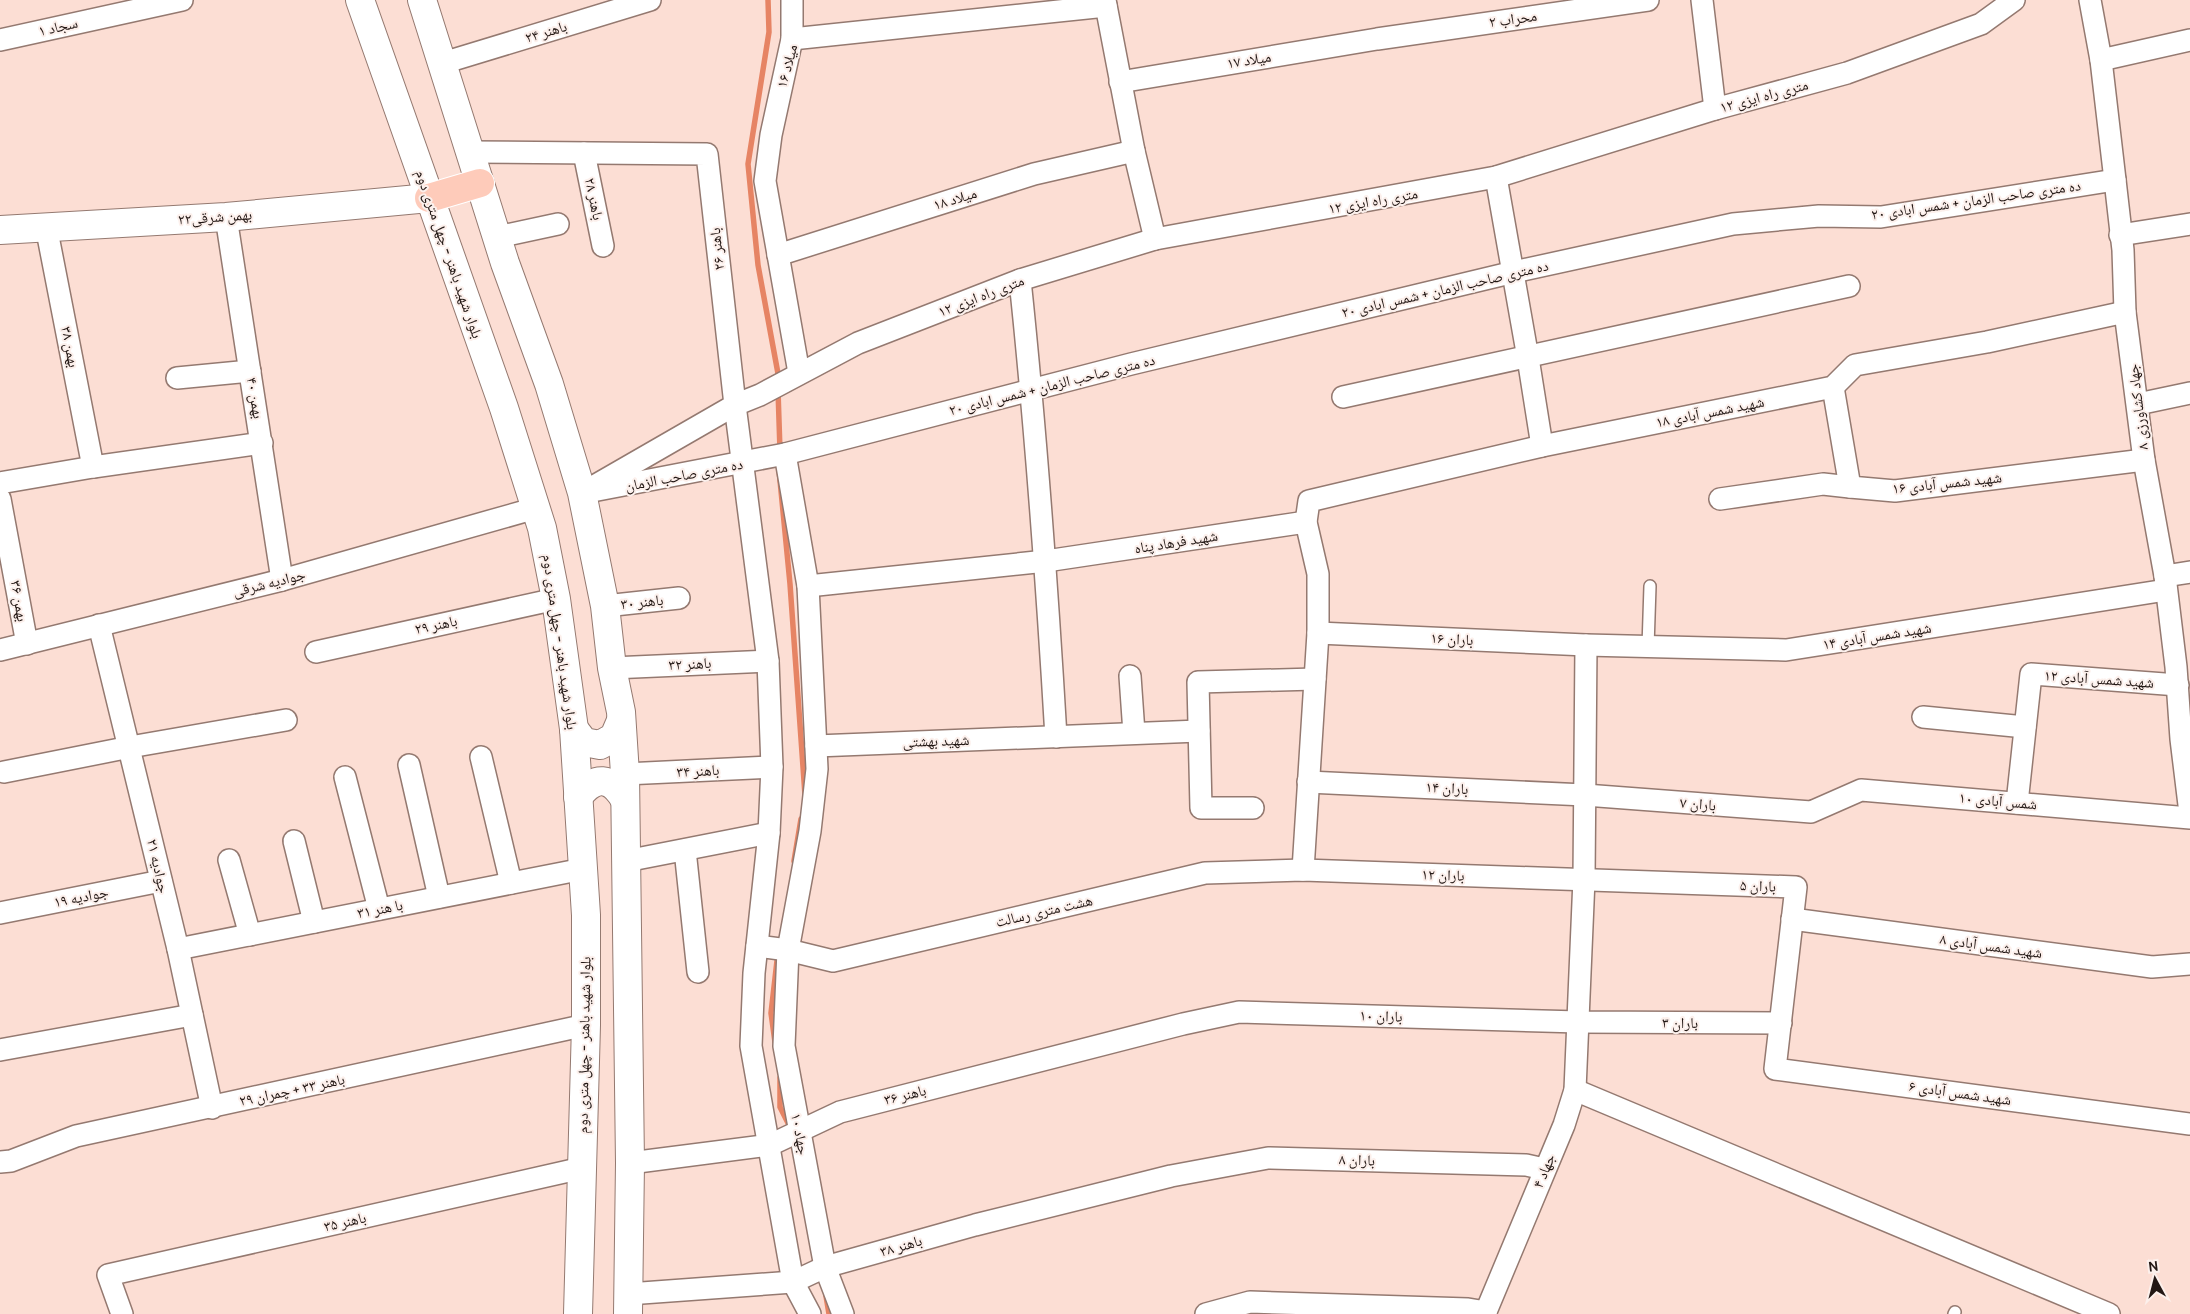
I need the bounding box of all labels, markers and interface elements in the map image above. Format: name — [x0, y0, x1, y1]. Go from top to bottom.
street label: محراب ۲ — [1488, 7, 1538, 31]
street label: سجاد ۱ — [36, 14, 80, 40]
street label: باهنر ۲۴ — [523, 17, 569, 47]
street label: میلاد ۱۶ — [773, 42, 801, 90]
street label: میلاد ۱۷ — [1226, 48, 1273, 72]
street label: ۱۲ متری راه ایزی — [1718, 76, 1811, 117]
street label: بلوار شهید باهنر - چهل متری دوم — [411, 167, 486, 341]
street label: باهنر ۲۸ — [581, 176, 607, 222]
street label: ده متری صاحب الزمان + شمس ابادی ۲۰ — [1870, 176, 2082, 225]
street label: میلاد ۱۸ — [931, 184, 979, 214]
street label: ۱۲ متری راه ایزی — [1327, 184, 1420, 219]
street label: ۲۲بهمن شرقی — [177, 205, 253, 230]
street label: باهنر ۲۶ — [706, 227, 728, 271]
street label: ده متری صاحب الزمان + شمس ابادی ۲۰ — [1340, 256, 1550, 323]
street label: ۱۲ متری راه ایزی — [935, 271, 1027, 322]
street label: بهمن ۳۸ — [56, 325, 83, 369]
street label: ده متری صاحب الزمان + شمس ابادی ۲۰ — [947, 351, 1157, 420]
street label: جهاد کشاورزی ۸ — [2124, 362, 2153, 451]
street label: بهمن ۴۰ — [242, 376, 267, 420]
street label: شهید شمس آبادی ۱۸ — [1654, 393, 1766, 432]
street label: ده متری صاحب الزمان — [624, 455, 745, 496]
street label: شهید شمس آبادی ۱۶ — [1891, 468, 2003, 499]
street label: شهید فرهاد پناه — [1133, 526, 1219, 558]
street label: بلوار شهید باهنر - چهل متری دوم — [538, 553, 581, 731]
street label: جوادیه شرقی — [231, 565, 308, 602]
street label: بهمن ۳۶ — [6, 579, 31, 623]
street label: باهنر ۳۰ — [620, 591, 664, 613]
street label: باهنر ۲۹ — [413, 612, 459, 638]
street label: شهید شمس آبادی ۱۴ — [1821, 618, 1933, 654]
street label: باران ۱۶ — [1430, 629, 1474, 650]
street label: باهنر ۳۲ — [668, 654, 712, 674]
street label: شهید شمس آبادی ۱۲ — [2043, 666, 2155, 693]
street label: شهید بهشتی — [902, 731, 970, 752]
street label: باهنر ۳۴ — [676, 761, 720, 781]
street label: باران ۱۴ — [1425, 778, 1469, 799]
street label: شمس آبادی ۱۰ — [1958, 789, 2038, 814]
street label: باران ۷ — [1679, 793, 1717, 816]
street label: جوادیه ۲۱ — [143, 837, 173, 895]
street label: باران ۱۲ — [1421, 865, 1465, 886]
street label: باران ۵ — [1740, 876, 1776, 897]
street label: جوادیه ۱۹ — [52, 883, 110, 911]
street label: هشت متری رسالت — [994, 891, 1094, 932]
street label: با هنر ۳۱ — [356, 896, 404, 922]
street label: شهید شمس آبادی ۸ — [1938, 930, 2044, 963]
street label: بلوار شهید باهنر - چهل متری دوم — [573, 956, 596, 1134]
street label: باران ۱۰ — [1359, 1006, 1403, 1027]
street label: باران ۳ — [1662, 1014, 1698, 1033]
street label: باهنر ۳۳ + چمران ۲۹ — [238, 1070, 347, 1111]
street label: شهید شمس آبادی ۶ — [1907, 1077, 2013, 1110]
street label: باهنر ۳۶ — [882, 1081, 928, 1109]
street label: جهاد ۱۰ — [787, 1112, 813, 1157]
street label: باران ۸ — [1339, 1150, 1375, 1171]
street label: جهاد ۴ — [1529, 1151, 1559, 1191]
street label: باهنر ۳۵ — [322, 1208, 368, 1236]
street label: باهنر ۳۸ — [878, 1231, 924, 1261]
north arrow — [2130, 1254, 2180, 1304]
text: N — [2147, 1257, 2159, 1276]

